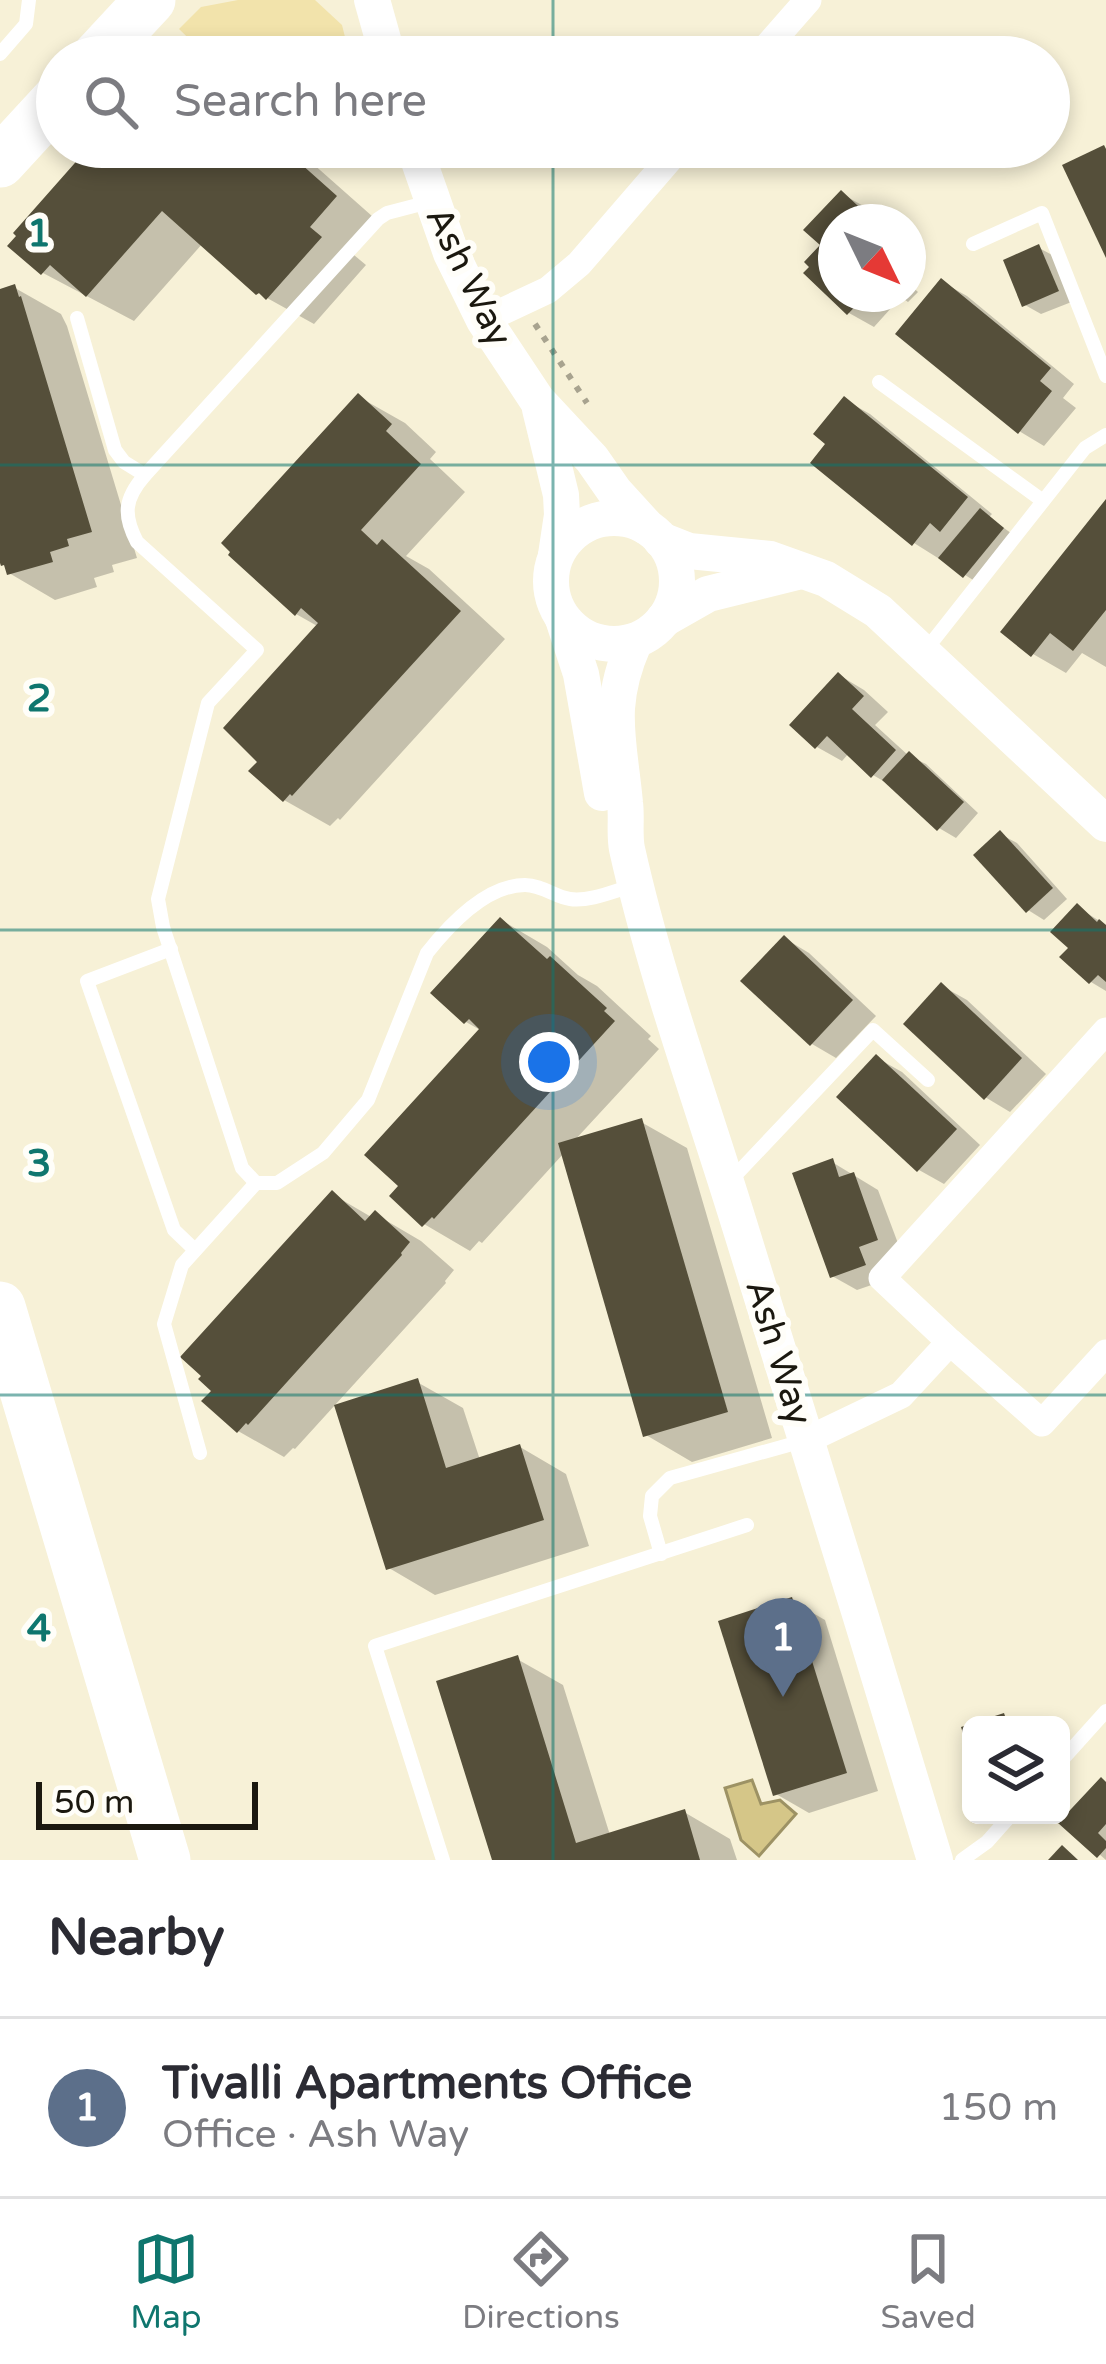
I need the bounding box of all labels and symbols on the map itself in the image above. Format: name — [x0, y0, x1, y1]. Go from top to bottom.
street label: Ash Way — [417, 200, 521, 353]
north arrow — [818, 204, 926, 312]
text: 1 — [27, 210, 51, 257]
text: 2 — [27, 675, 51, 722]
your location — [519, 1032, 579, 1092]
text: 3 — [27, 1140, 51, 1187]
street label: Ash Way — [736, 1275, 821, 1430]
pin: 1 — [744, 1598, 822, 1697]
text: 4 — [27, 1605, 51, 1652]
scale bar — [36, 1776, 258, 1829]

